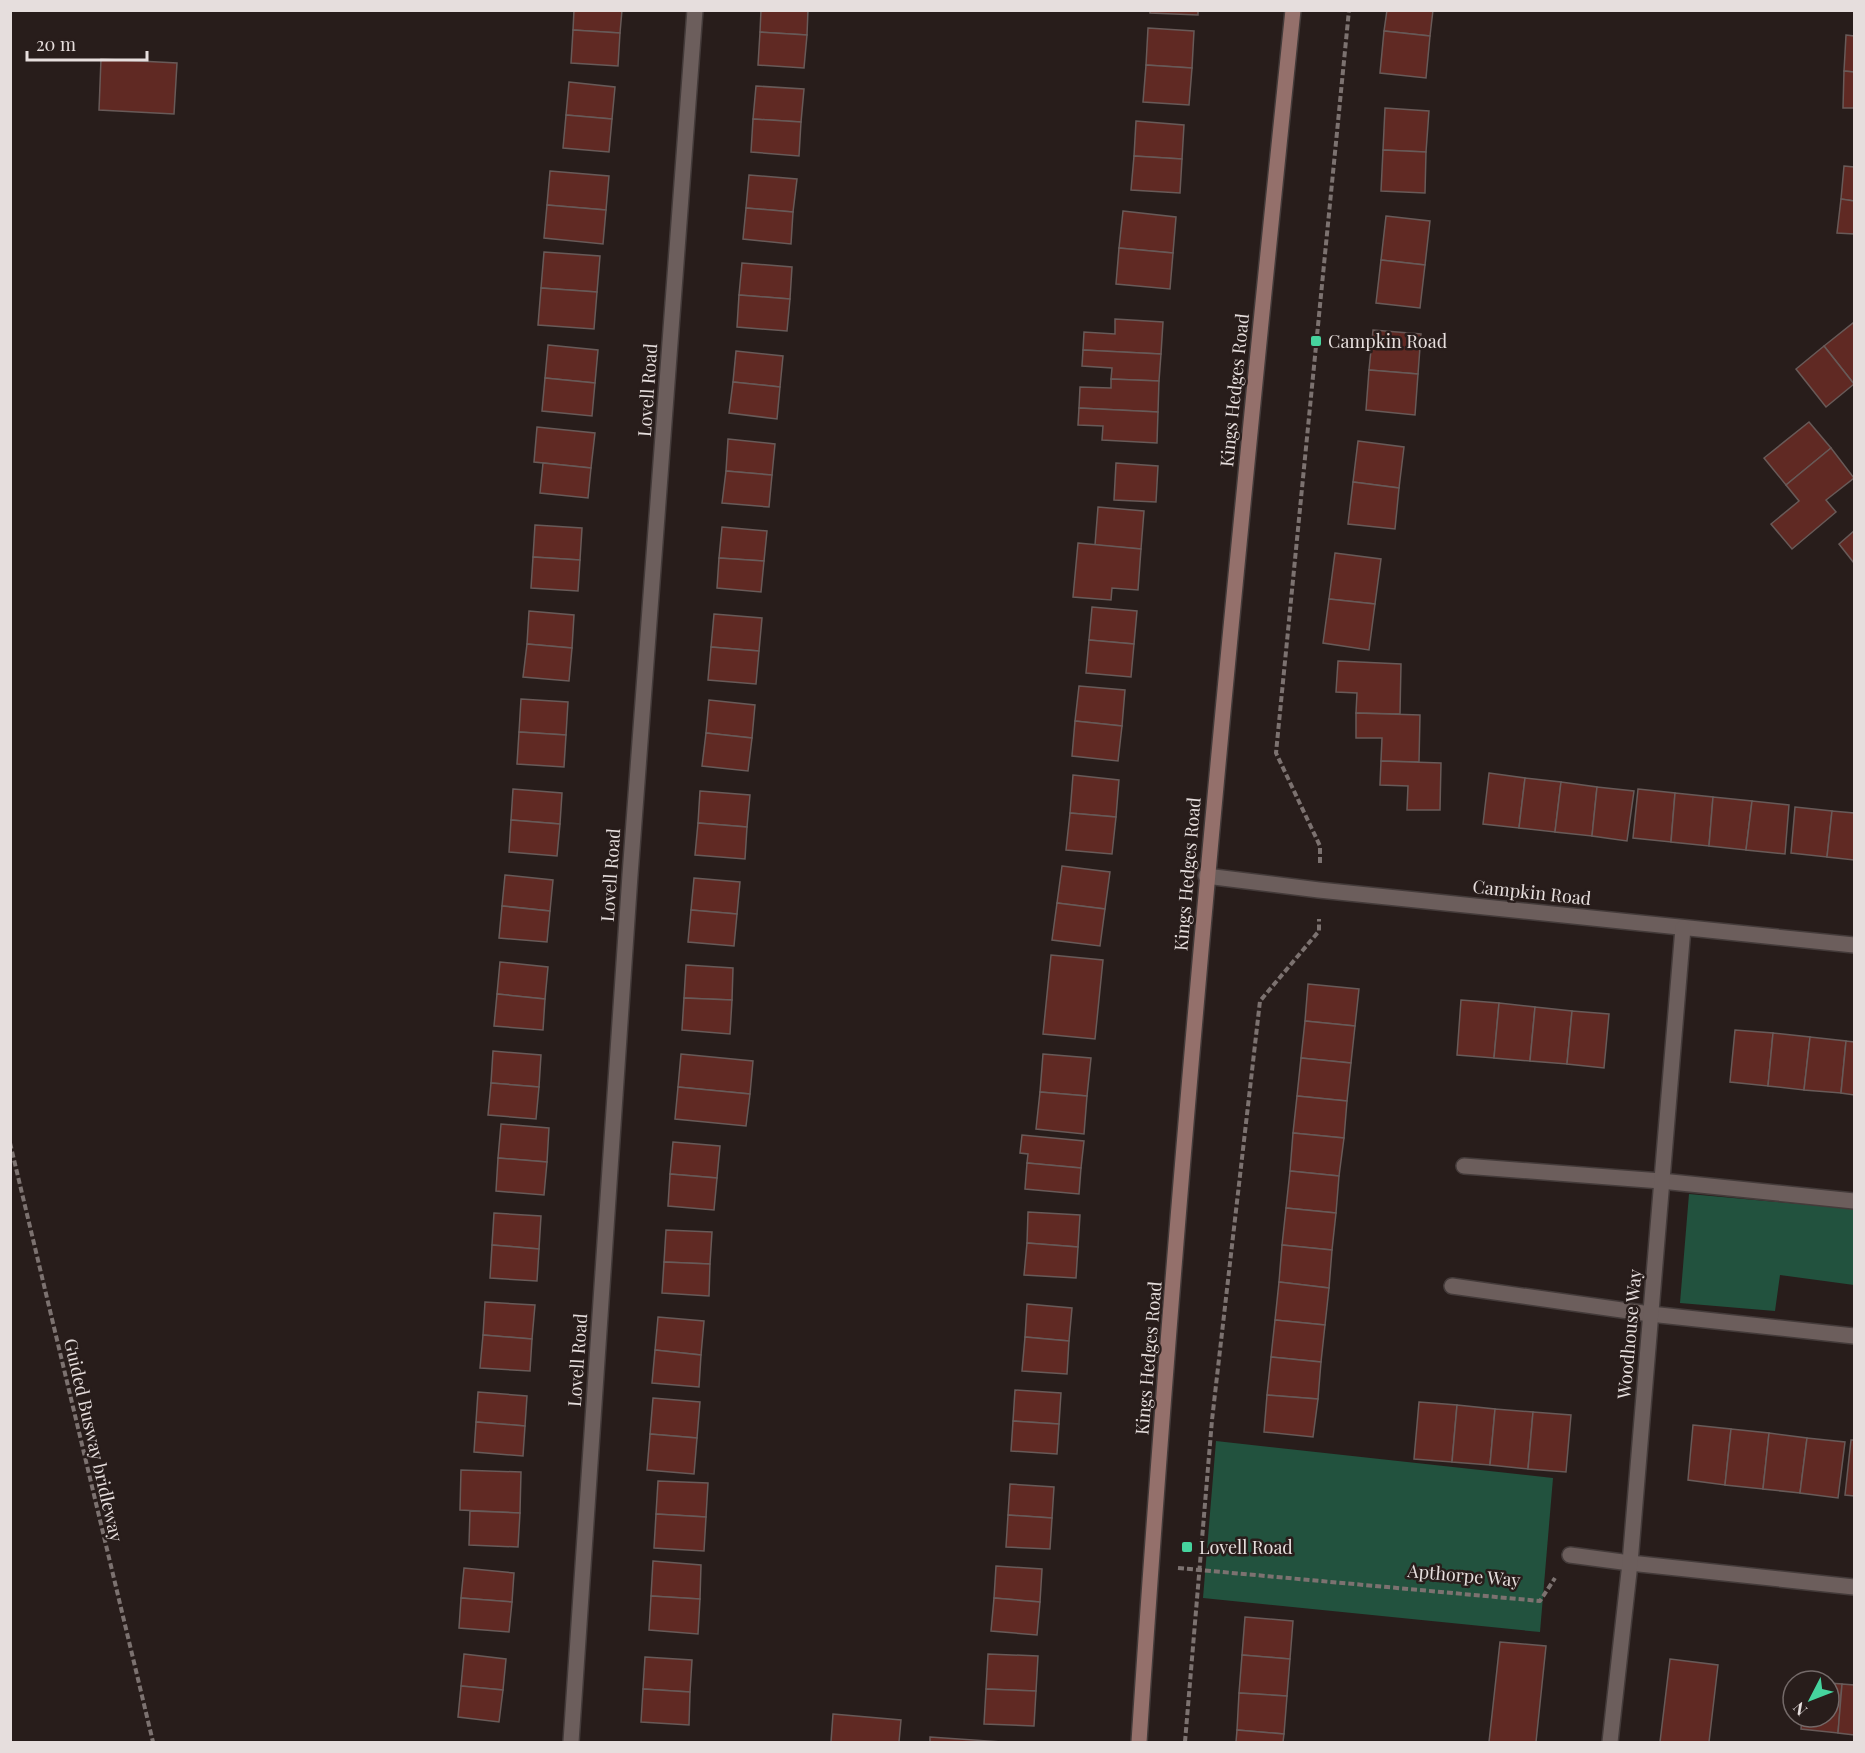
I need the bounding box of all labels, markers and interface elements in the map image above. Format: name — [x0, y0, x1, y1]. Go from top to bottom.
scale bar — [27, 24, 147, 62]
text: 20 m — [36, 32, 76, 56]
street label: Kings Hedges Road — [1214, 311, 1254, 468]
place label: Campkin Road — [1328, 329, 1448, 353]
marker: Campkin Road — [1309, 334, 1323, 348]
street label: Lovell Road — [632, 342, 662, 438]
street label: Kings Hedges Road — [1168, 796, 1206, 952]
street label: Lovell Road — [595, 827, 625, 923]
street label: Campkin Road — [1471, 874, 1593, 910]
street label: Woodhouse Way — [1611, 1268, 1647, 1401]
street label: Kings Hedges Road — [1129, 1280, 1167, 1436]
street label: Lovell Road — [562, 1312, 592, 1408]
street label: Guided Busway bridleway — [59, 1336, 129, 1544]
place label: Lovell Road — [1199, 1535, 1293, 1559]
marker: Lovell Road — [1180, 1540, 1194, 1554]
street label: Apthorpe Way — [1405, 1558, 1522, 1592]
north arrow — [1781, 1669, 1841, 1729]
text: N — [1788, 1698, 1811, 1721]

